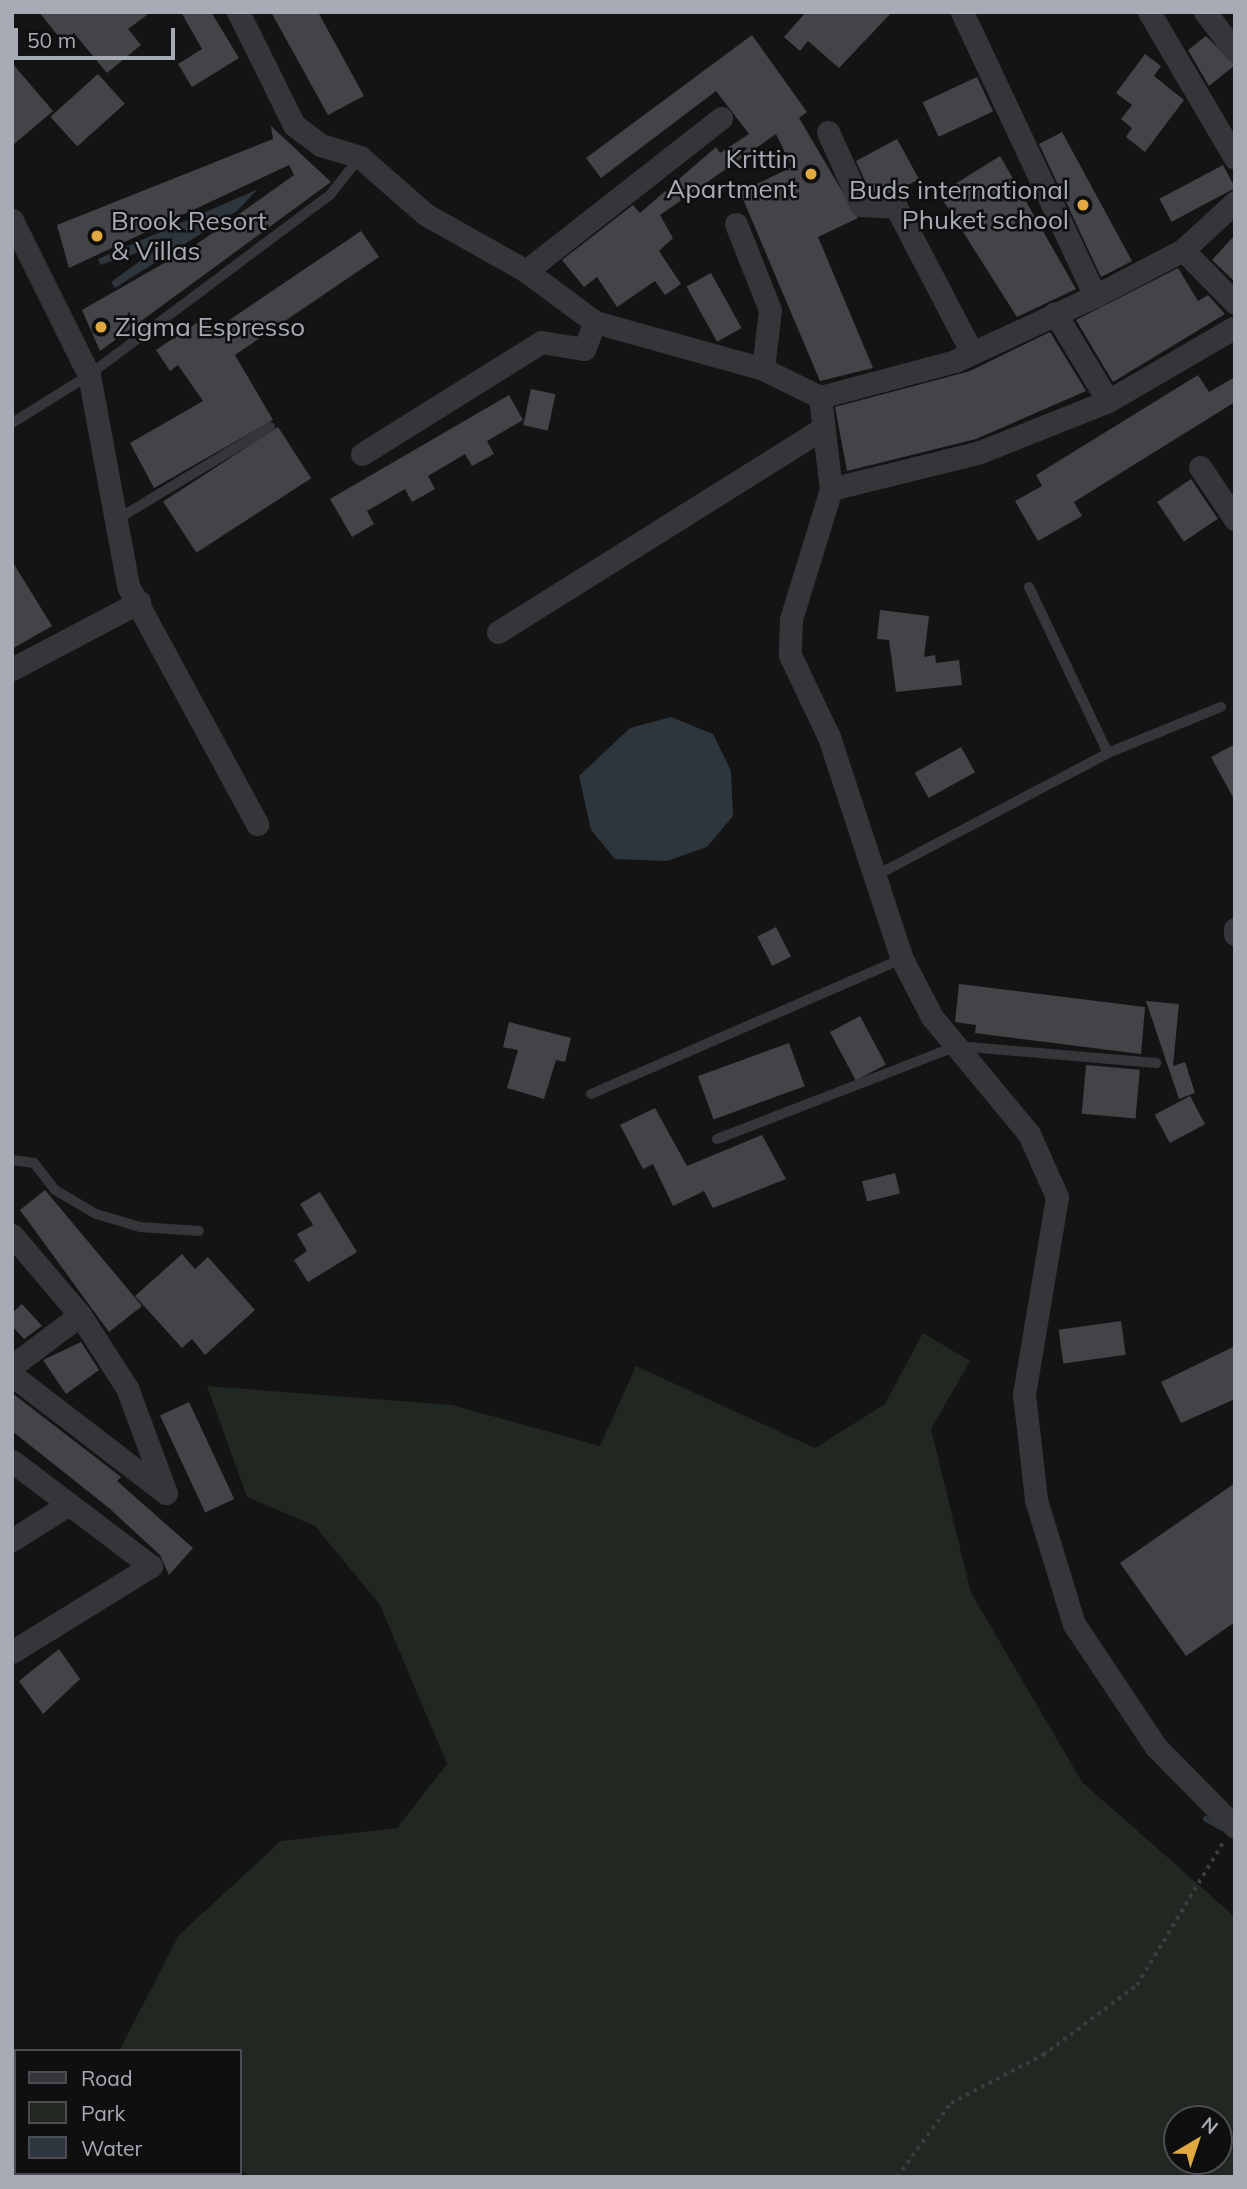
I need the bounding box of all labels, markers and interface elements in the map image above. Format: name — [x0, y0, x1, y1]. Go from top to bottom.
scale bar — [18, 14, 178, 58]
text: 50 m — [27, 27, 76, 53]
place label: Krittin Apartment — [666, 143, 797, 204]
marker: Krittin Apartment — [803, 166, 819, 182]
place label: Buds international Phuket school — [849, 174, 1069, 235]
marker: Buds international Phuket school — [1075, 197, 1091, 213]
place label: Brook Resort & Villas — [111, 205, 267, 266]
marker: Brook Resort & Villas — [89, 228, 105, 244]
place label: Zigma Espresso — [115, 311, 305, 343]
marker: Zigma Espresso — [93, 319, 109, 335]
legend — [14, 2049, 242, 2175]
text: Road — [81, 2065, 132, 2091]
text: Park — [81, 2100, 125, 2126]
north arrow — [1163, 2105, 1233, 2175]
text: N — [1197, 2111, 1223, 2139]
text: Water — [81, 2135, 142, 2161]

